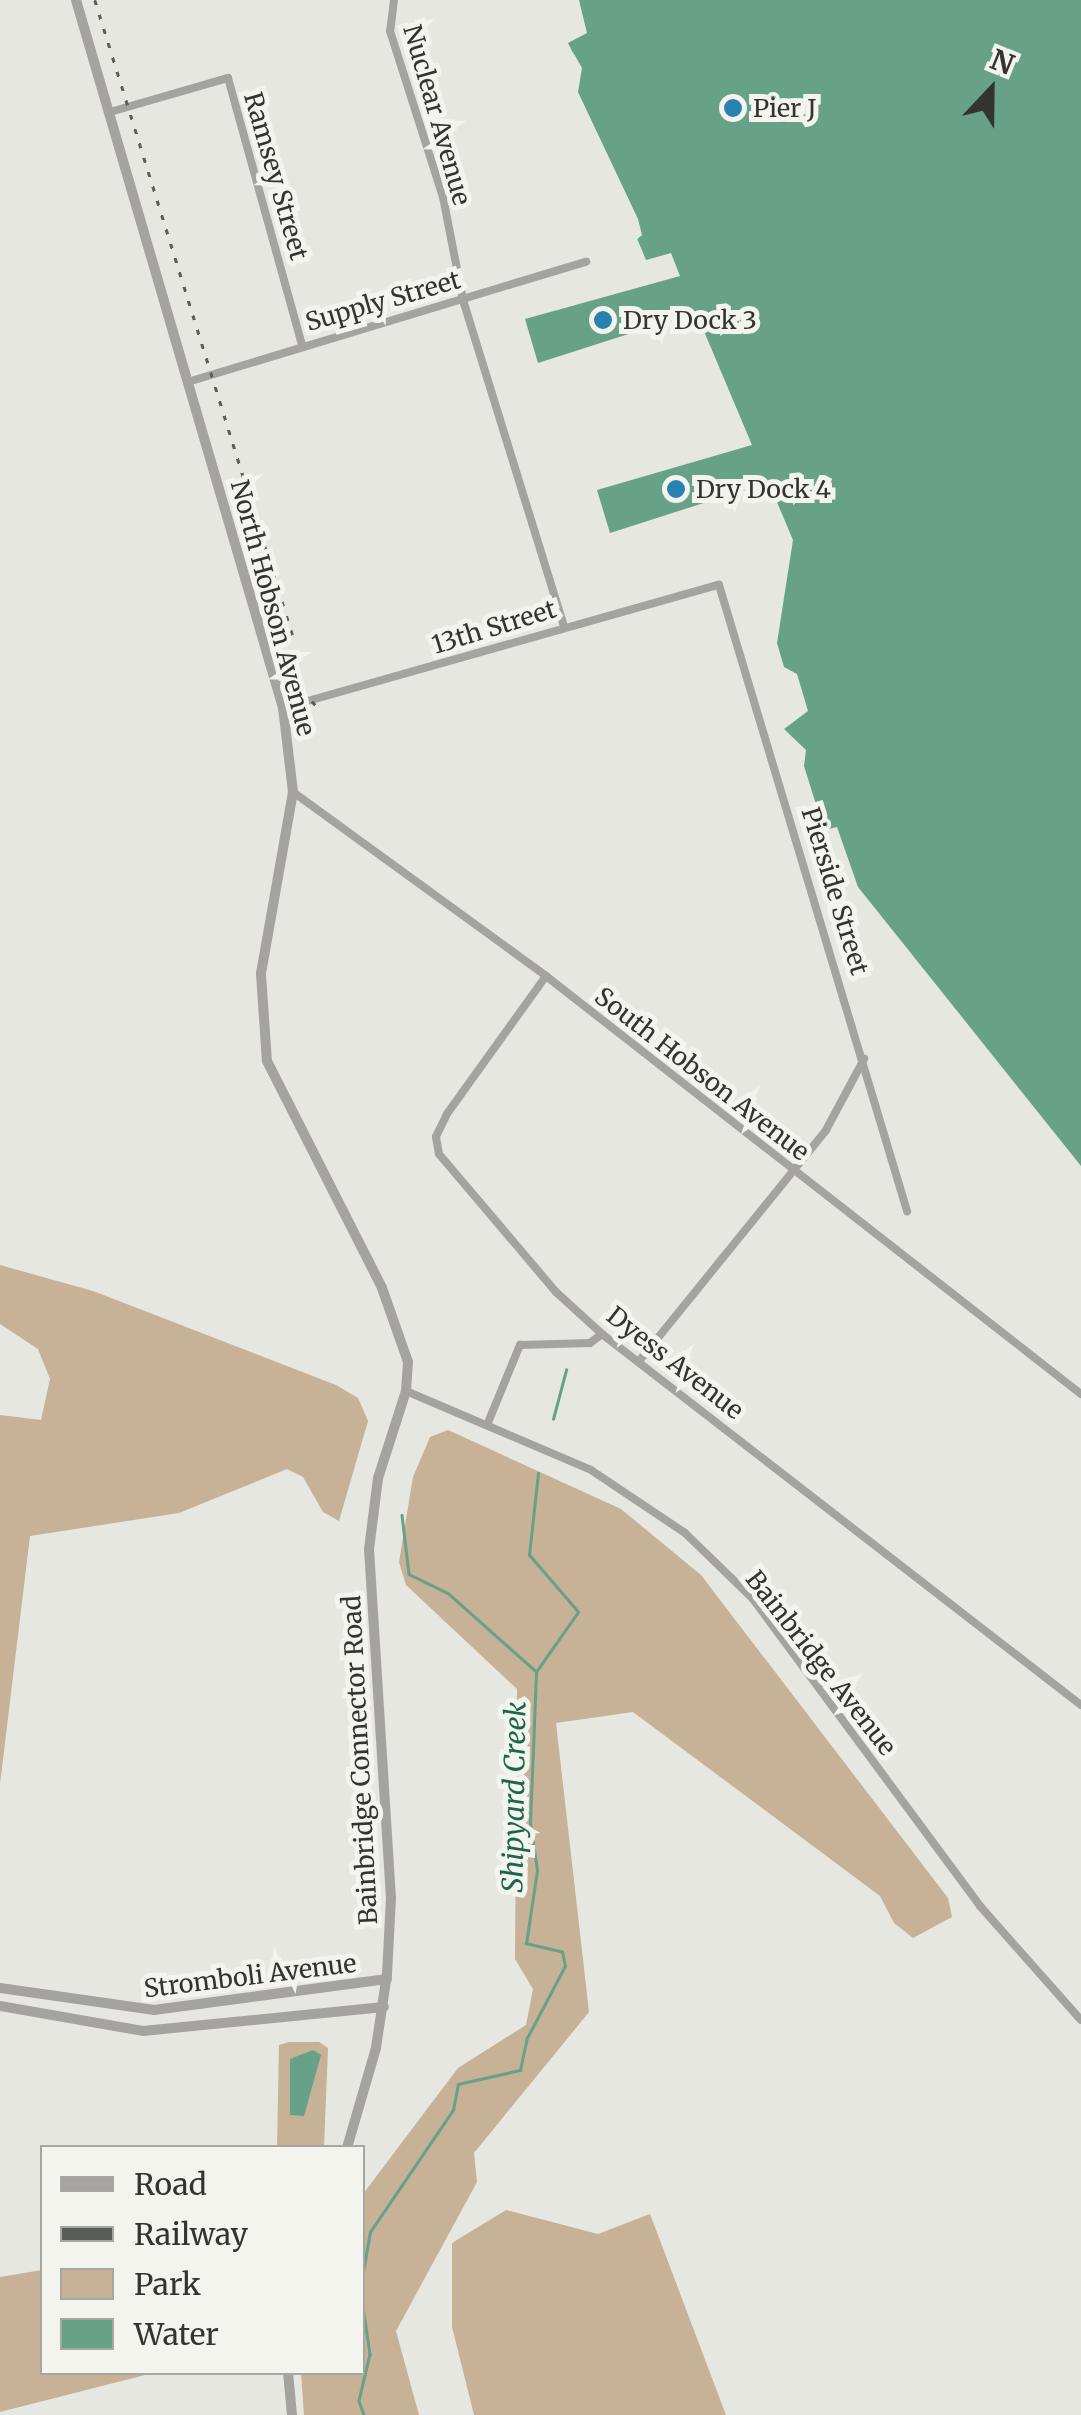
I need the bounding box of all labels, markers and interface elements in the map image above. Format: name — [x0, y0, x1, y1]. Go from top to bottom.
street label: Nuclear Avenue — [397, 21, 477, 209]
north arrow — [941, 40, 1041, 140]
text: N — [985, 41, 1019, 83]
street label: Ramsey Street — [238, 89, 314, 263]
place label: Pier J — [753, 93, 817, 123]
marker: Pier J — [722, 97, 744, 119]
street label: Supply Street — [302, 265, 464, 337]
place label: Dry Dock 3 — [623, 305, 757, 335]
marker: Dry Dock 3 — [592, 309, 614, 331]
place label: Dry Dock 4 — [696, 474, 831, 504]
street label: North Hobson Avenue — [224, 477, 322, 739]
marker: Dry Dock 4 — [665, 478, 687, 500]
street label: 13th Street — [428, 594, 560, 660]
street label: Pierside Street — [795, 804, 875, 978]
street label: South Hobson Avenue — [589, 981, 815, 1167]
street label: Dyess Avenue — [601, 1300, 749, 1426]
street label: Bainbridge Avenue — [740, 1565, 902, 1761]
street label: Bainbridge Connector Road — [336, 1595, 384, 1925]
water label: Shipyard Creek — [496, 1701, 532, 1893]
street label: Stromboli Avenue — [142, 1948, 358, 2004]
legend — [40, 2145, 365, 2375]
text: Road — [134, 2165, 207, 2203]
text: Railway — [134, 2215, 248, 2253]
text: Park — [134, 2265, 201, 2303]
text: Water — [134, 2315, 219, 2353]

